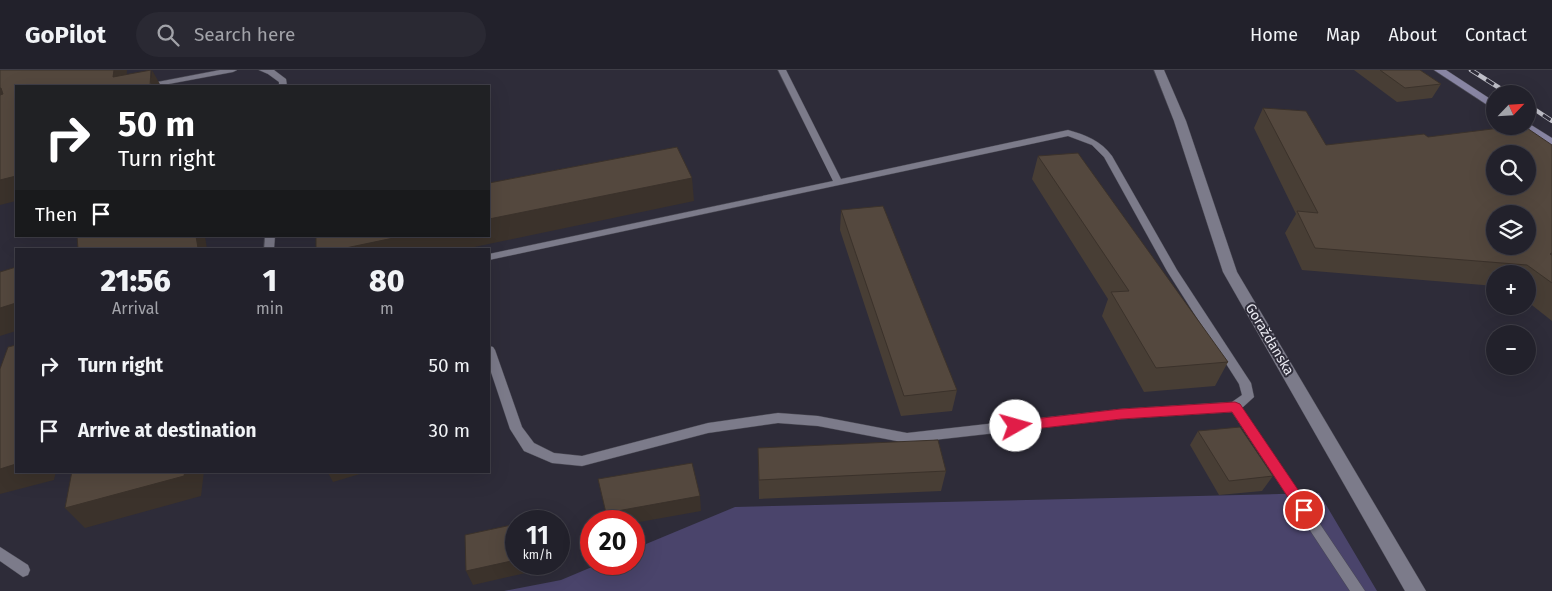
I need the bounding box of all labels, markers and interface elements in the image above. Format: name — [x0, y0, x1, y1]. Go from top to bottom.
search box — [136, 12, 486, 57]
text: GoPilot — [25, 21, 106, 49]
icon: search — [154, 21, 182, 49]
text: Search here — [194, 23, 295, 46]
text: Home — [1250, 24, 1298, 46]
text: Map — [1326, 24, 1360, 46]
text: About — [1388, 24, 1437, 46]
text: Contact — [1465, 24, 1527, 46]
north arrow — [1486, 85, 1536, 135]
map controls — [1486, 85, 1536, 375]
text: 50 m — [118, 103, 195, 145]
icon: right — [35, 105, 100, 170]
text: Turn right — [118, 145, 215, 172]
button: search — [1486, 145, 1536, 195]
icon: arrive — [87, 200, 115, 228]
text: Then — [35, 203, 77, 226]
button: layers — [1486, 205, 1536, 255]
text: 21:56 — [100, 263, 171, 299]
text: 1 — [263, 263, 277, 299]
text: 80 — [369, 263, 405, 299]
button: + — [1486, 265, 1536, 315]
text: Arrival — [112, 299, 159, 318]
text: min — [256, 299, 284, 318]
text: m — [380, 299, 394, 318]
street label: Goraždanska — [1241, 300, 1298, 378]
button: − — [1486, 325, 1536, 375]
icon: right — [35, 352, 63, 380]
text: Turn right — [78, 354, 163, 377]
text: 50 m — [429, 354, 470, 377]
position arrow — [989, 399, 1041, 451]
icon: arrive — [35, 417, 63, 445]
text: Arrive at destination — [78, 419, 257, 442]
text: 30 m — [429, 419, 470, 442]
pin — [1283, 489, 1325, 531]
icon: arrive — [1290, 496, 1318, 524]
speed limit sign: 20 — [580, 510, 645, 575]
text: 11 — [526, 521, 549, 551]
text: km/h — [523, 548, 552, 562]

